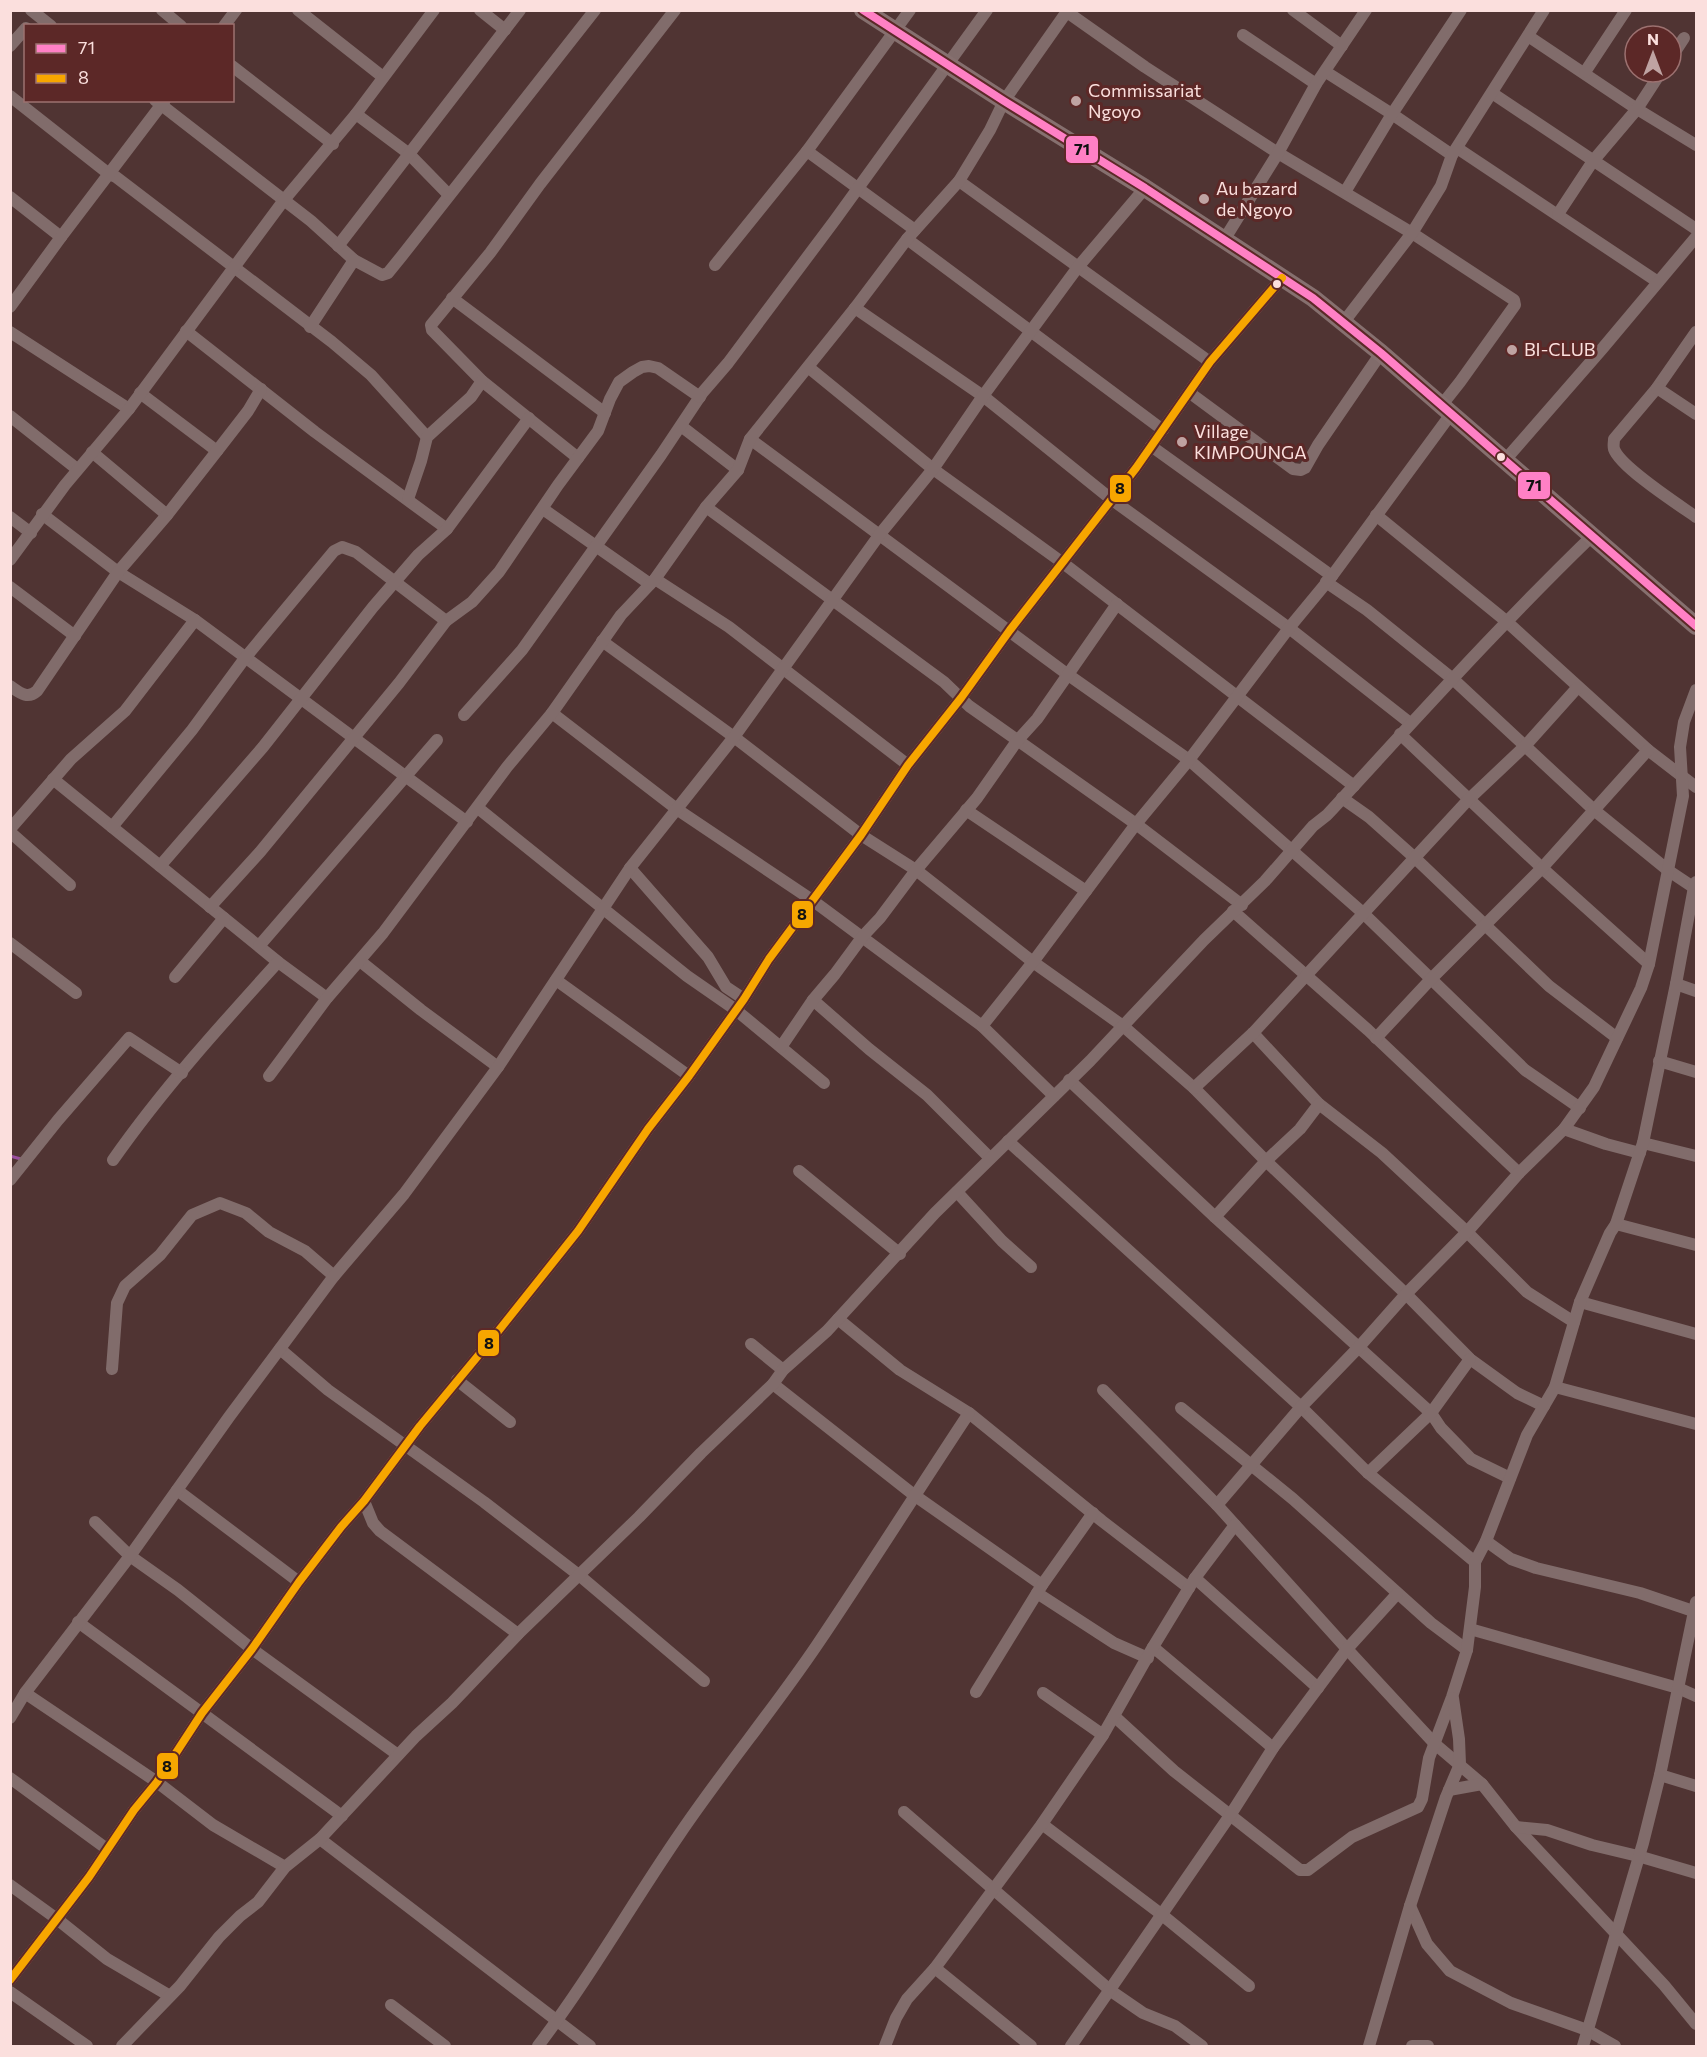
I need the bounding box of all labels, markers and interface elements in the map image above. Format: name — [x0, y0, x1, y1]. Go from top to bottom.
legend — [24, 24, 234, 102]
north arrow — [1623, 24, 1683, 84]
text: N — [1647, 29, 1659, 48]
text: 71 — [78, 36, 95, 58]
text: 8 — [78, 66, 89, 88]
place label: Commissariat Ngoyo — [1088, 79, 1202, 122]
marker: Commissariat Ngoyo — [1069, 94, 1083, 108]
line badge: 71 — [1065, 135, 1099, 164]
text: 71 — [1074, 139, 1090, 158]
place label: Au bazard de Ngoyo — [1216, 177, 1297, 220]
marker: Au bazard de Ngoyo — [1197, 192, 1211, 206]
unlabelled marker — [1271, 278, 1283, 290]
place label: BI-CLUB — [1524, 338, 1595, 360]
marker: BI-CLUB — [1505, 343, 1519, 357]
place label: Village KIMPOUNGA — [1194, 420, 1307, 463]
marker: Village KIMPOUNGA — [1175, 435, 1189, 449]
unlabelled marker — [1495, 451, 1507, 463]
line badge: 71 — [1517, 471, 1551, 500]
line badge: 8 — [1109, 474, 1132, 503]
text: 71 — [1526, 475, 1542, 494]
text: 8 — [1115, 478, 1125, 497]
line badge: 8 — [791, 900, 814, 929]
text: 8 — [797, 904, 807, 923]
line badge: 8 — [477, 1329, 500, 1357]
text: 8 — [484, 1333, 494, 1352]
line badge: 8 — [156, 1752, 179, 1780]
text: 8 — [162, 1756, 172, 1775]

